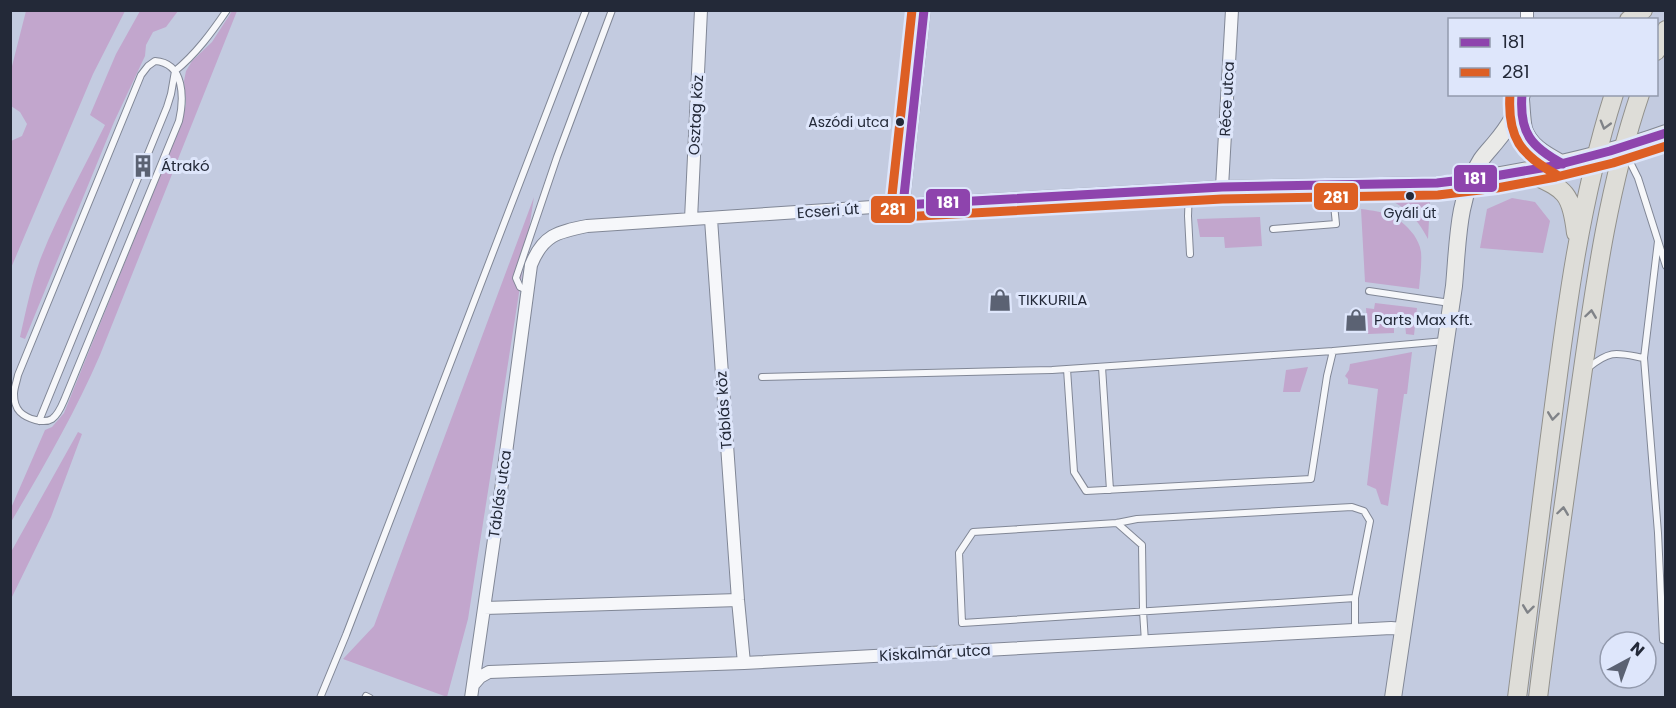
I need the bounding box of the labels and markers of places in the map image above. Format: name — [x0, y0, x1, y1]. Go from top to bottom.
place label: Aszódi utca — [808, 112, 889, 132]
marker: Aszódi utca — [894, 116, 906, 128]
building icon: Átrakó — [130, 153, 156, 179]
place label: Átrakó — [161, 155, 210, 176]
marker: Gyáli út — [1404, 190, 1416, 202]
place label: Gyáli út — [1384, 203, 1436, 223]
shop icon: TIKKURILA — [987, 287, 1013, 313]
place label: TIKKURILA — [1018, 289, 1087, 310]
shop icon: Parts Max Kft. — [1343, 307, 1369, 333]
place label: Parts Max Kft. — [1374, 309, 1473, 330]

